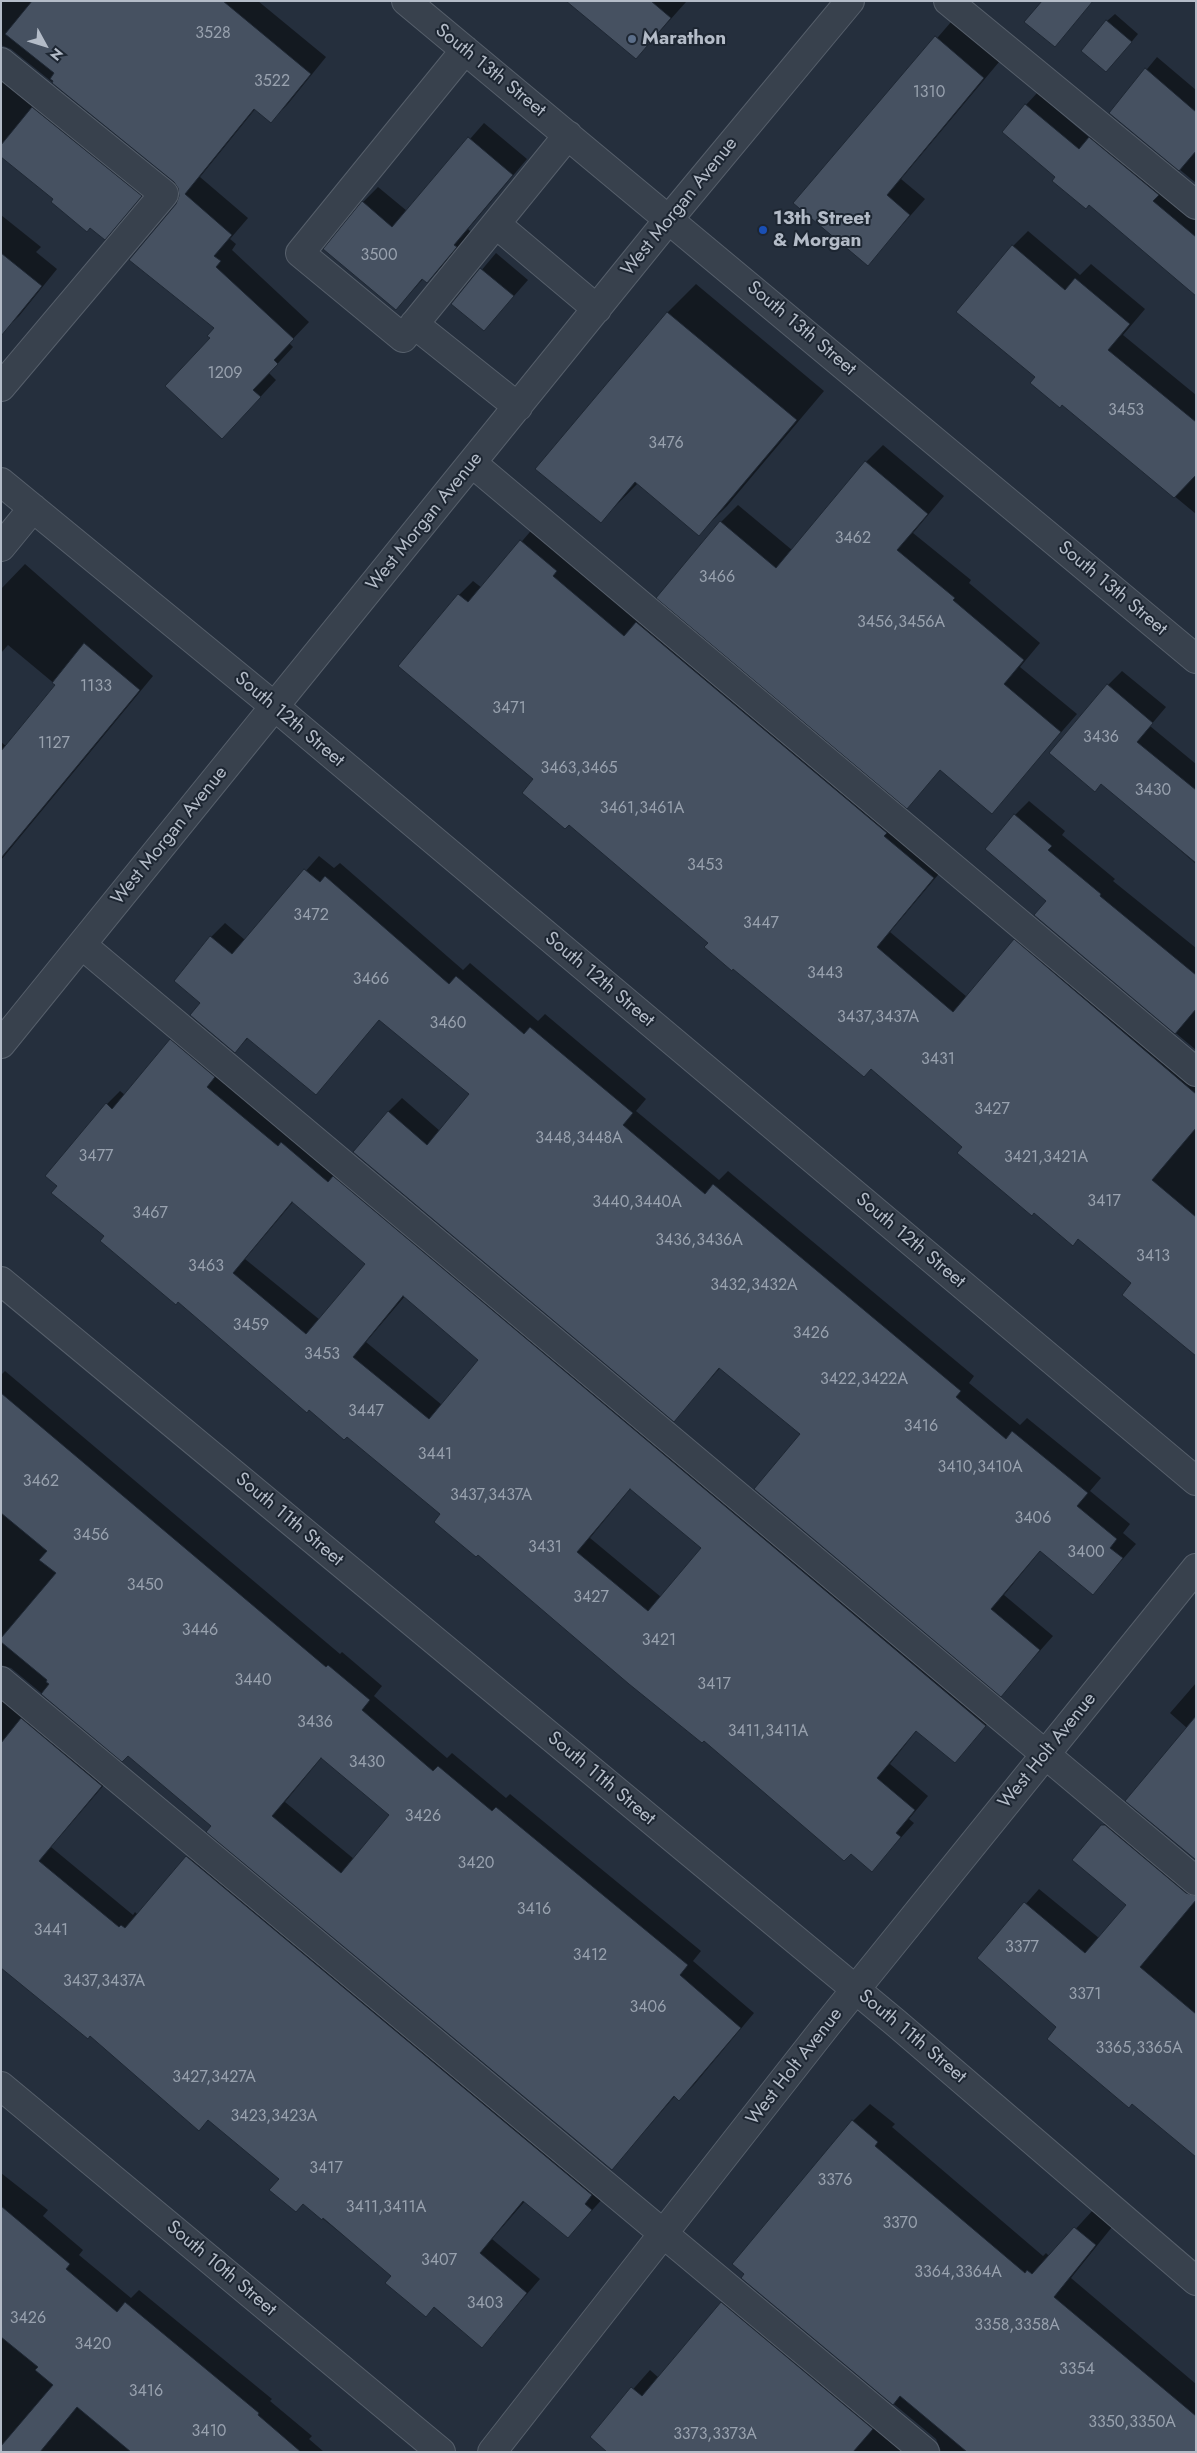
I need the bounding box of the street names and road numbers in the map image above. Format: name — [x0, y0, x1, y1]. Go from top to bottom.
street label: South 13th Street — [430, 20, 550, 122]
street label: West Morgan Avenue — [617, 133, 743, 281]
street label: South 13th Street — [742, 277, 860, 381]
street label: West Morgan Avenue — [362, 448, 488, 596]
street label: South 13th Street — [1053, 537, 1171, 641]
street label: South 12th Street — [230, 668, 348, 772]
street label: West Morgan Avenue — [107, 762, 233, 910]
street label: South 12th Street — [540, 928, 658, 1032]
street label: South 12th Street — [851, 1189, 969, 1293]
street label: South 11th Street — [230, 1468, 348, 1572]
street label: West Holt Avenue — [994, 1688, 1102, 1814]
street label: South 11th Street — [542, 1727, 660, 1831]
street label: South 11th Street — [853, 1985, 971, 2089]
street label: West Holt Avenue — [742, 2004, 848, 2130]
street label: South 10th Street — [161, 2216, 281, 2322]

